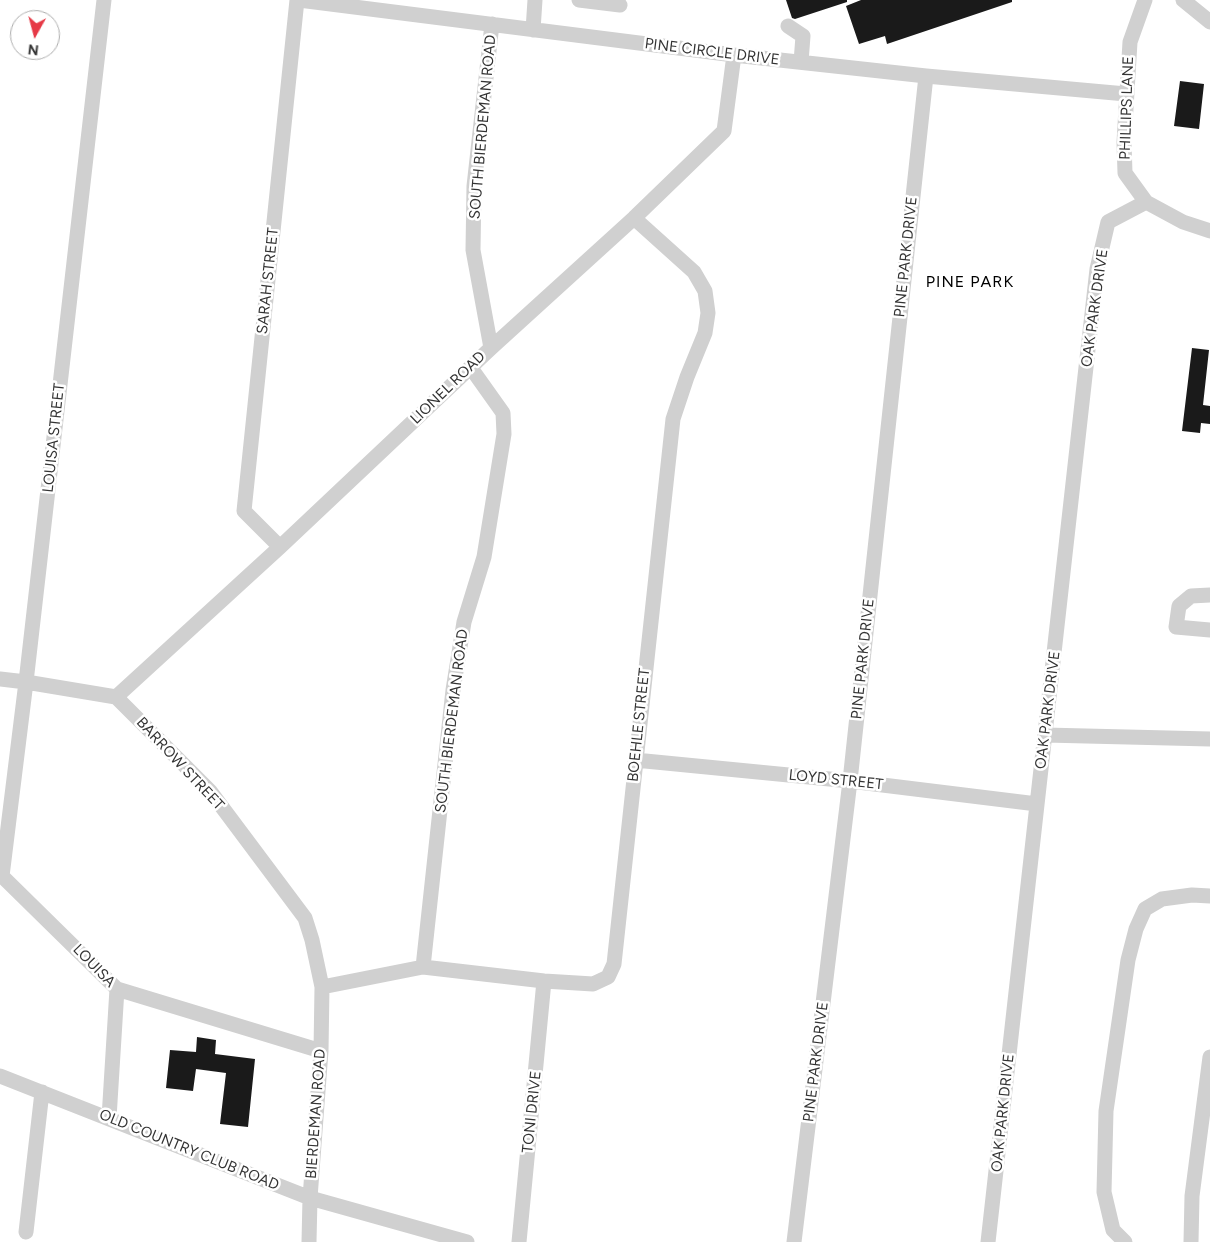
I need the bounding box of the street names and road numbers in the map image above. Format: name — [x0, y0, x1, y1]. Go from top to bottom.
street label: SOUTH BIERDEMAN ROAD — [466, 34, 500, 220]
street label: PINE CIRCLE DRIVE — [644, 35, 780, 69]
street label: PHILLIPS LANE — [1116, 56, 1138, 160]
street label: PINE PARK DRIVE — [891, 196, 921, 318]
street label: SARAH STREET — [253, 227, 283, 335]
street label: OAK PARK DRIVE — [1078, 248, 1112, 368]
street label: LIONEL ROAD — [407, 348, 489, 428]
street label: LOUISA STREET — [39, 382, 69, 494]
street label: PINE PARK DRIVE — [848, 598, 878, 720]
street label: SOUTH BIERDEMAN ROAD — [432, 628, 472, 814]
street label: OAK PARK DRIVE — [1032, 650, 1064, 770]
street label: BOEHLE STREET — [624, 667, 654, 783]
street label: BARROW STREET — [132, 714, 228, 814]
street label: LOYD STREET — [788, 766, 884, 794]
street label: LOUISA — [69, 941, 119, 991]
street label: PINE PARK DRIVE — [800, 1001, 832, 1123]
street label: BIERDEMAN ROAD — [302, 1048, 330, 1180]
street label: OAK PARK DRIVE — [988, 1053, 1018, 1173]
street label: TONI DRIVE — [519, 1070, 545, 1154]
street label: OLD COUNTRY CLUB ROAD — [97, 1106, 281, 1194]

